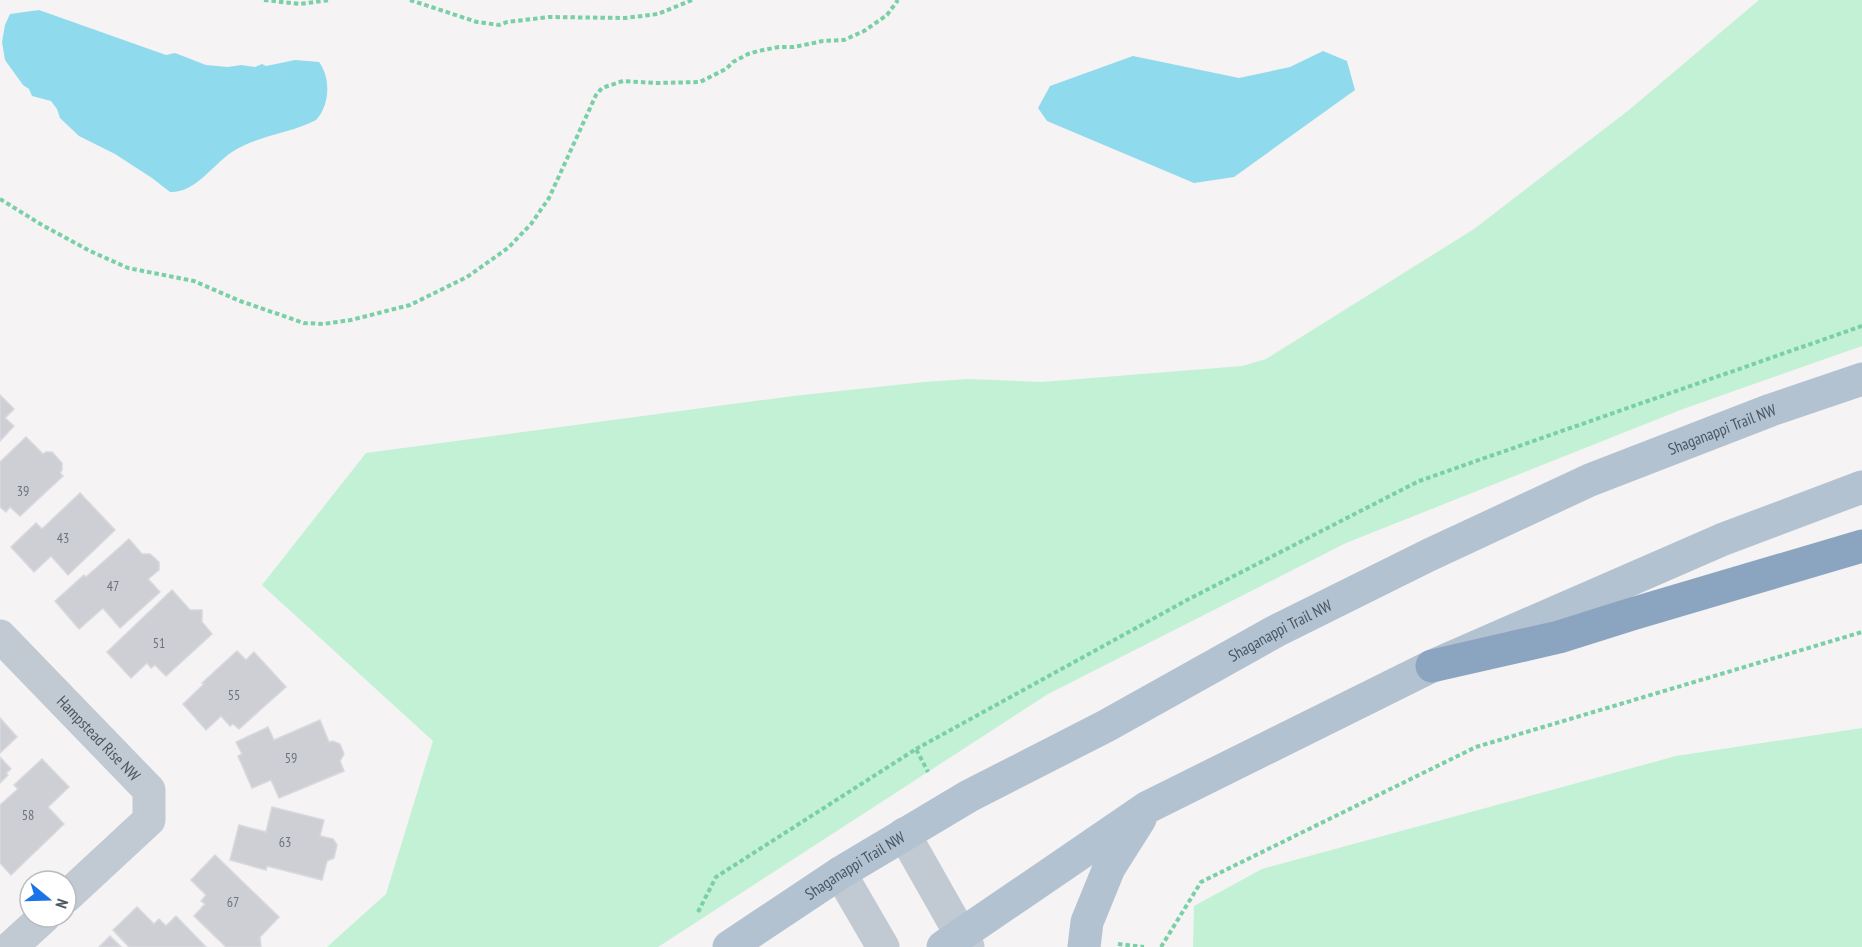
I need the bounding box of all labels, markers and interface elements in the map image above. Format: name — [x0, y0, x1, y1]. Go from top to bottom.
street label: Shaganappi Trail NW — [1665, 399, 1779, 459]
house number: 39 — [17, 482, 29, 500]
house number: 43 — [57, 529, 69, 547]
house number: 47 — [107, 577, 119, 595]
street label: Shaganappi Trail NW — [1225, 595, 1335, 666]
house number: 51 — [153, 634, 165, 652]
house number: 55 — [228, 686, 240, 704]
street label: Hampstead Rise NW — [53, 691, 145, 785]
house number: 59 — [285, 749, 297, 767]
house number: 58 — [22, 806, 34, 824]
street label: Shaganappi Trail NW — [801, 827, 909, 904]
house number: 63 — [279, 833, 291, 851]
north arrow — [18, 869, 78, 929]
house number: 67 — [227, 893, 239, 911]
text: N — [51, 897, 73, 911]

